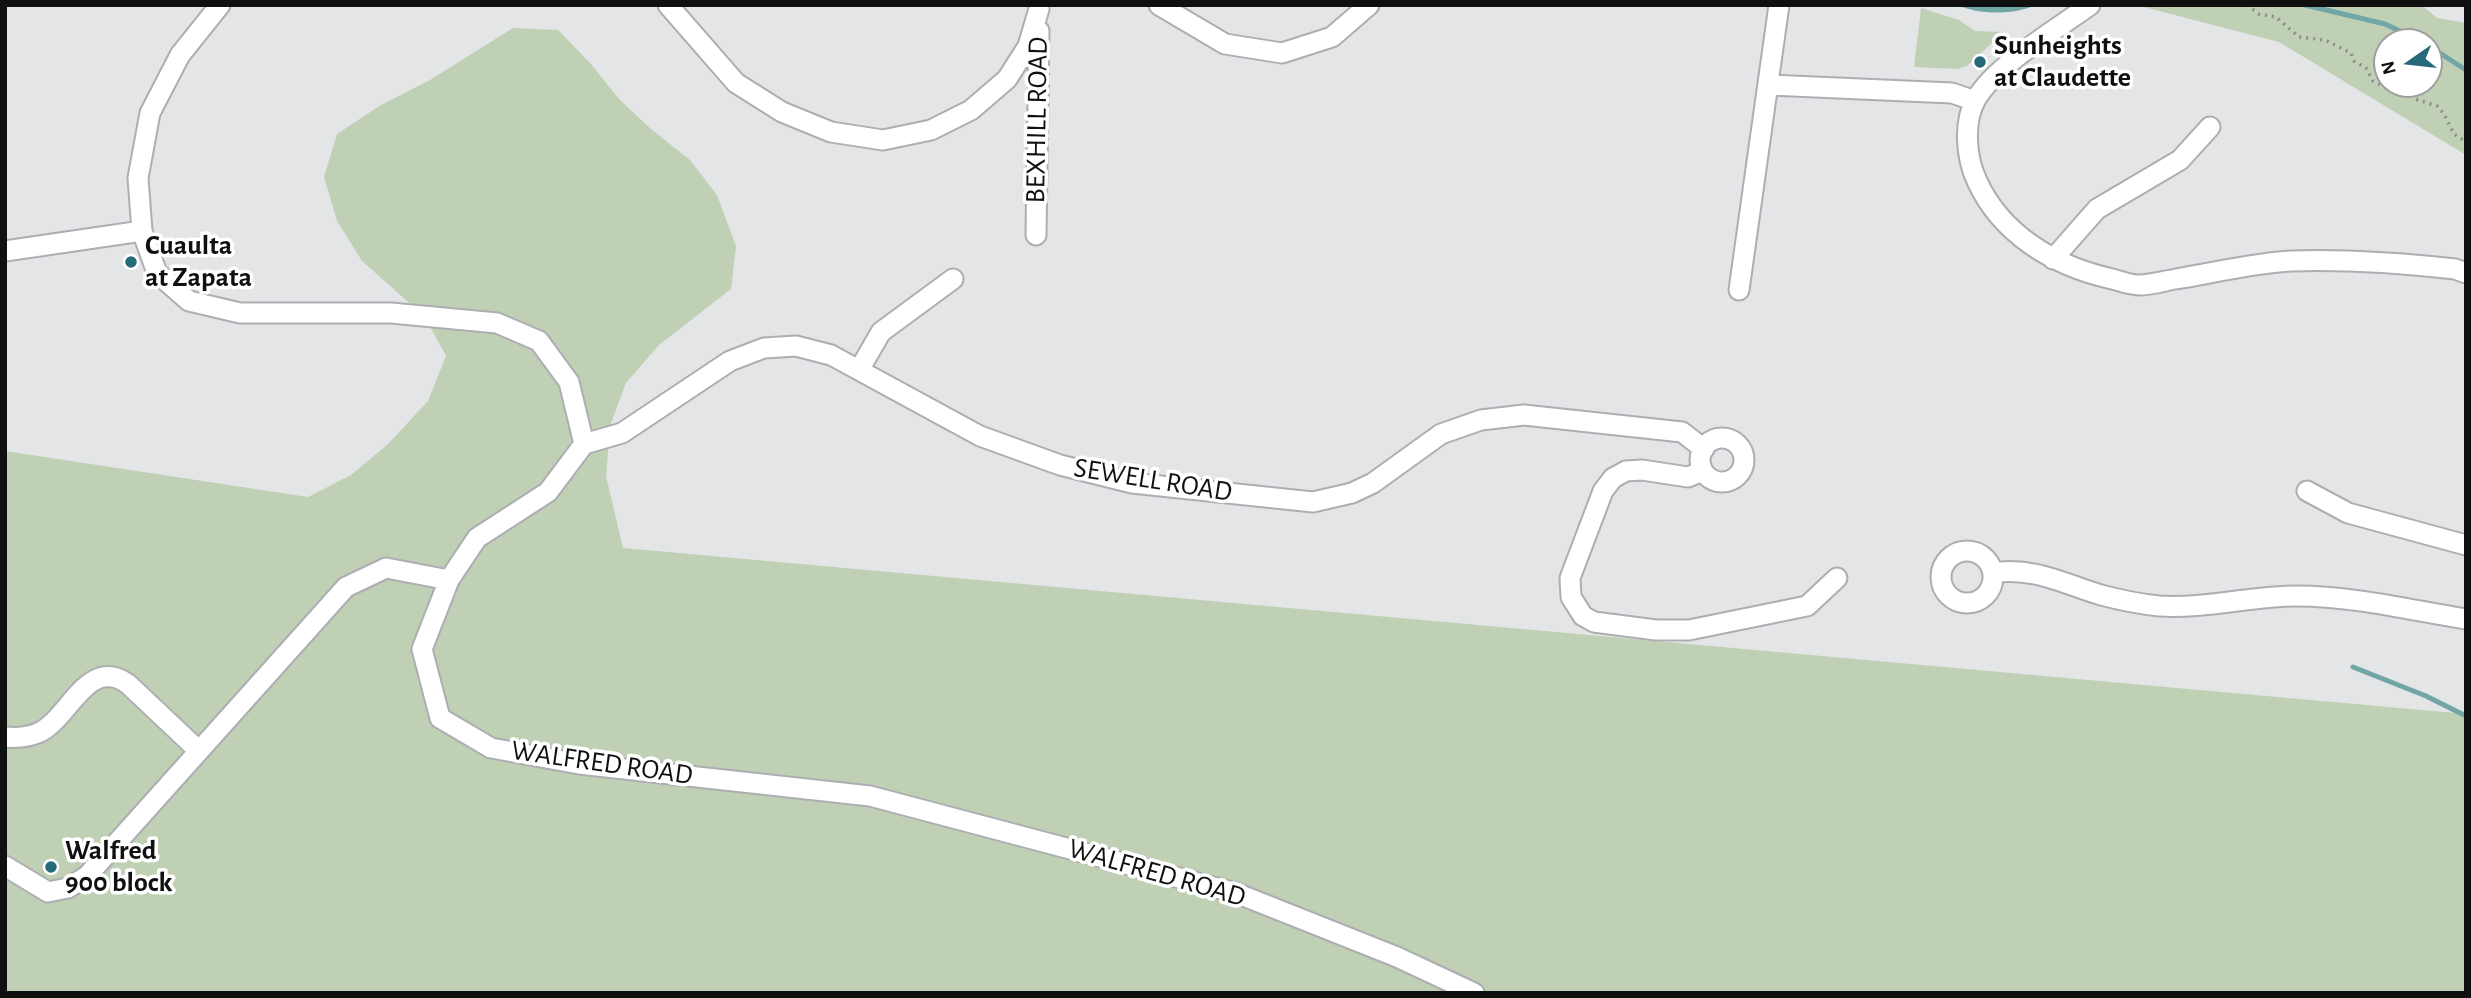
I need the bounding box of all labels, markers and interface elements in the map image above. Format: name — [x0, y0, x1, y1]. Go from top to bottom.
north arrow — [2373, 28, 2443, 98]
place label: Sunheights at Claudette — [1994, 29, 2131, 95]
street label: BEXHILL ROAD — [1019, 36, 1055, 204]
marker: Sunheights at Claudette — [1972, 54, 1988, 70]
text: N — [2378, 59, 2400, 76]
place label: Cuaulta at Zapata — [145, 229, 252, 295]
marker: Cuaulta at Zapata — [123, 254, 139, 270]
street label: SEWELL ROAD — [1071, 451, 1235, 509]
street label: WALFRED ROAD — [509, 734, 695, 792]
street label: WALFRED ROAD — [1064, 832, 1250, 914]
place label: Walfred 900 block — [65, 834, 172, 900]
marker: Walfred 900 block — [43, 859, 59, 875]

